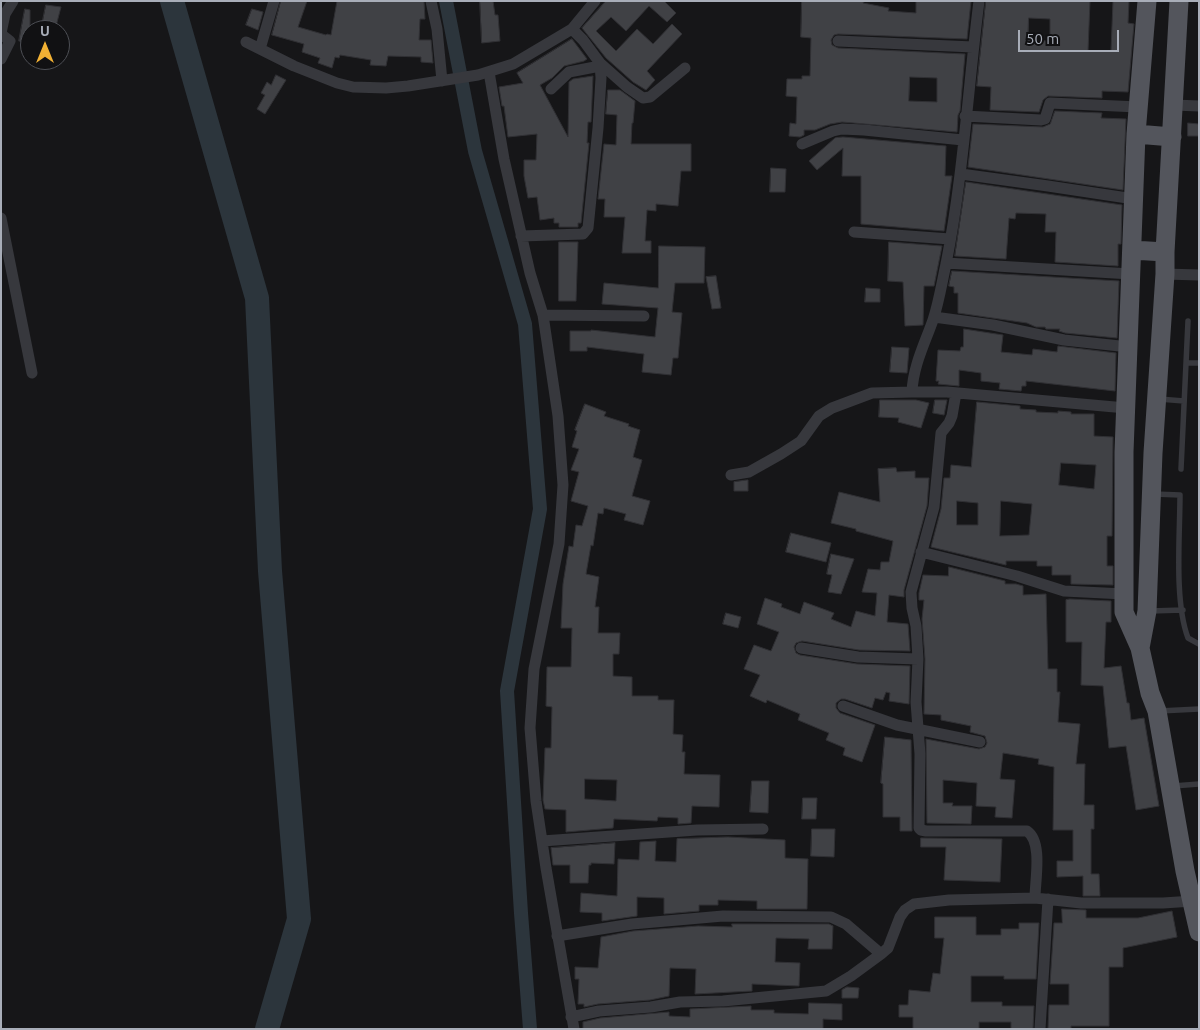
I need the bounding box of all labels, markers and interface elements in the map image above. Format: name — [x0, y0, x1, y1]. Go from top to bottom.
north arrow — [20, 20, 70, 70]
scale bar — [1020, 20, 1121, 52]
text: U — [40, 23, 50, 39]
text: 50 m — [1026, 30, 1059, 47]

